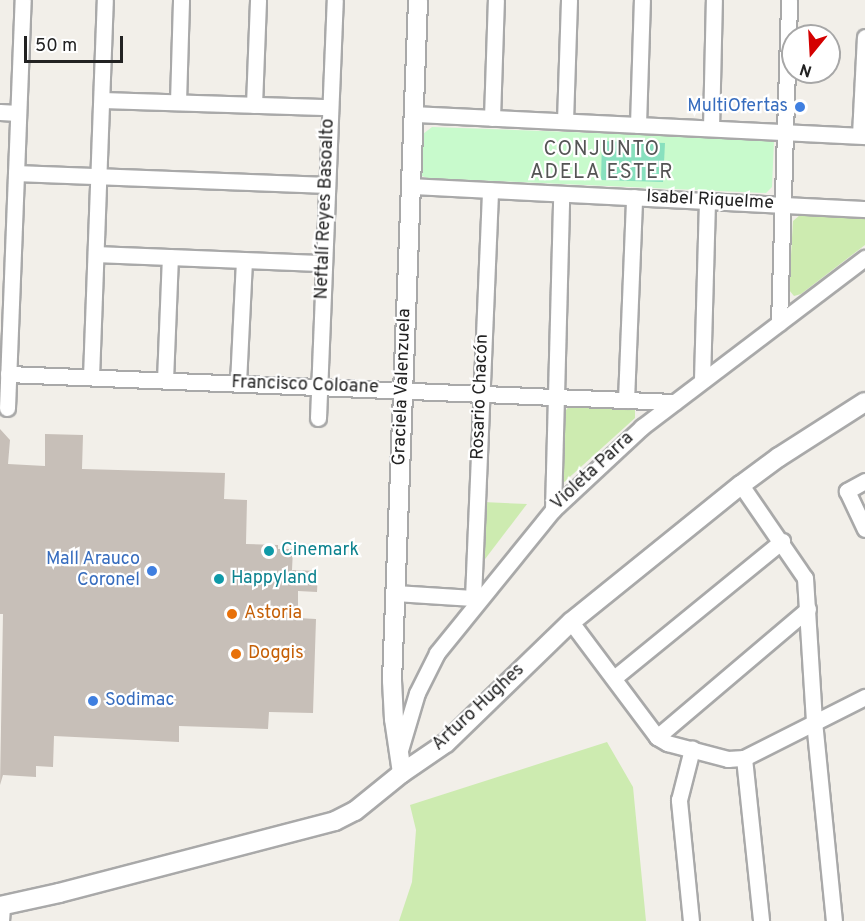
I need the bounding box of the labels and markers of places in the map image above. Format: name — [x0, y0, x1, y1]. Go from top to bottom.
place label: MultiOfertas — [687, 96, 788, 118]
marker: MultiOfertas — [793, 100, 807, 114]
place label: Cinemark — [281, 540, 359, 562]
marker: Cinemark — [262, 544, 276, 558]
place label: Mall Arauco Coronel — [45, 550, 140, 592]
marker: Mall Arauco Coronel — [145, 564, 159, 578]
place label: Happyland — [231, 568, 317, 590]
marker: Happyland — [212, 572, 226, 586]
place label: Astoria — [244, 603, 302, 625]
marker: Astoria — [225, 607, 239, 621]
place label: Doggis — [248, 643, 304, 665]
marker: Doggis — [229, 647, 243, 661]
place label: Sodimac — [105, 690, 175, 712]
marker: Sodimac — [86, 694, 100, 708]

